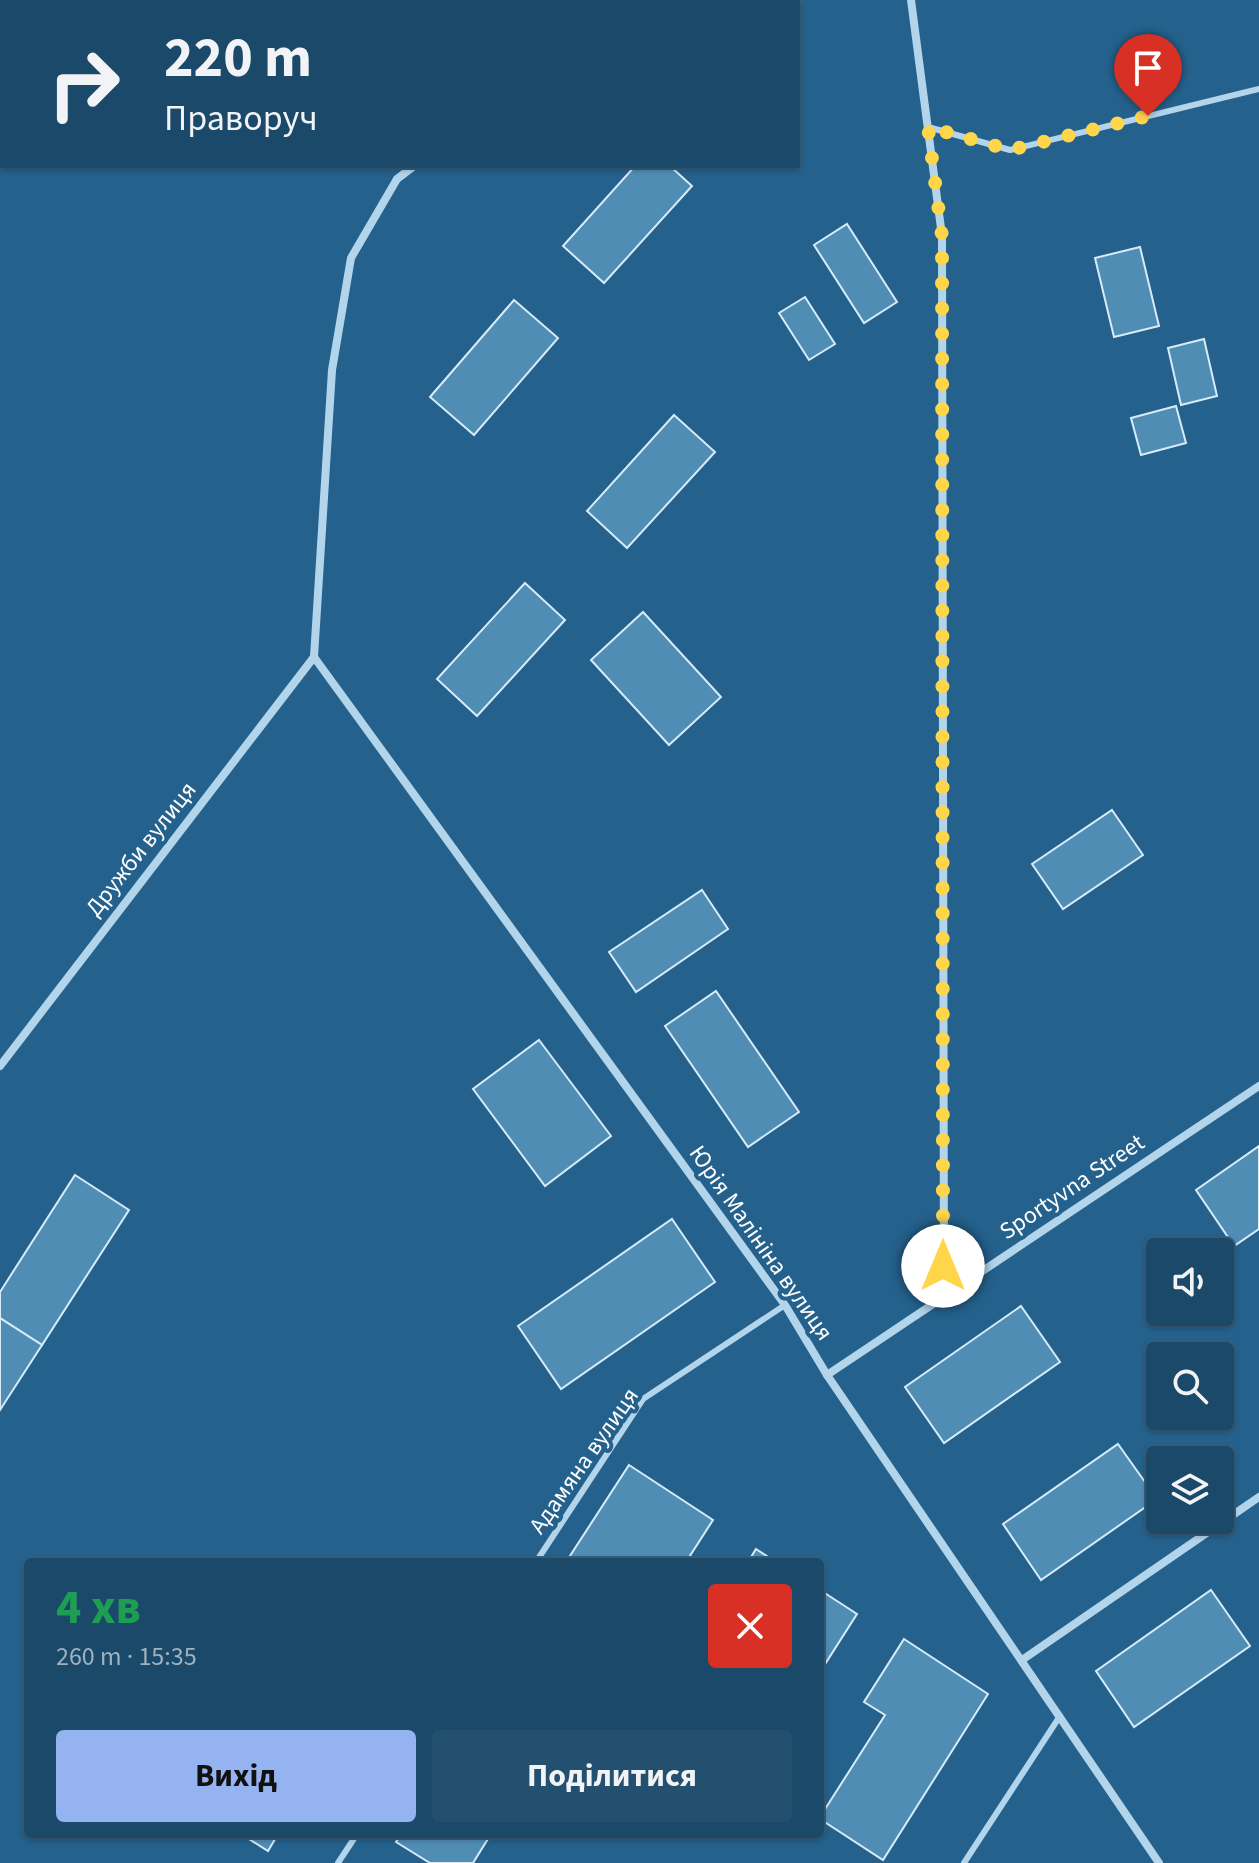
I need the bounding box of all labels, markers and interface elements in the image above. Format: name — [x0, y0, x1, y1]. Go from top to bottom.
text: 220 m — [164, 19, 312, 98]
icon: right — [32, 32, 136, 136]
pin — [1114, 34, 1182, 116]
icon: arrive — [1126, 46, 1170, 90]
text: Праворуч — [164, 93, 318, 144]
street label: Дружби вулиця — [77, 774, 205, 924]
street label: Sportyvna Street — [993, 1125, 1151, 1249]
street label: Юрія Малініна вулиця — [680, 1138, 842, 1348]
position arrow — [901, 1224, 985, 1308]
map controls — [1146, 1238, 1234, 1534]
button: sound — [1146, 1238, 1234, 1326]
button: search — [1146, 1342, 1234, 1430]
street label: Адамяна вулиця — [520, 1381, 648, 1541]
button: layers — [1146, 1446, 1234, 1534]
text: 4 хв — [56, 1574, 141, 1642]
button: close — [708, 1584, 792, 1668]
text: 260 m · 15:35 — [56, 1638, 197, 1675]
button: Вихід — [56, 1730, 416, 1822]
button: Поділитися — [432, 1730, 792, 1822]

